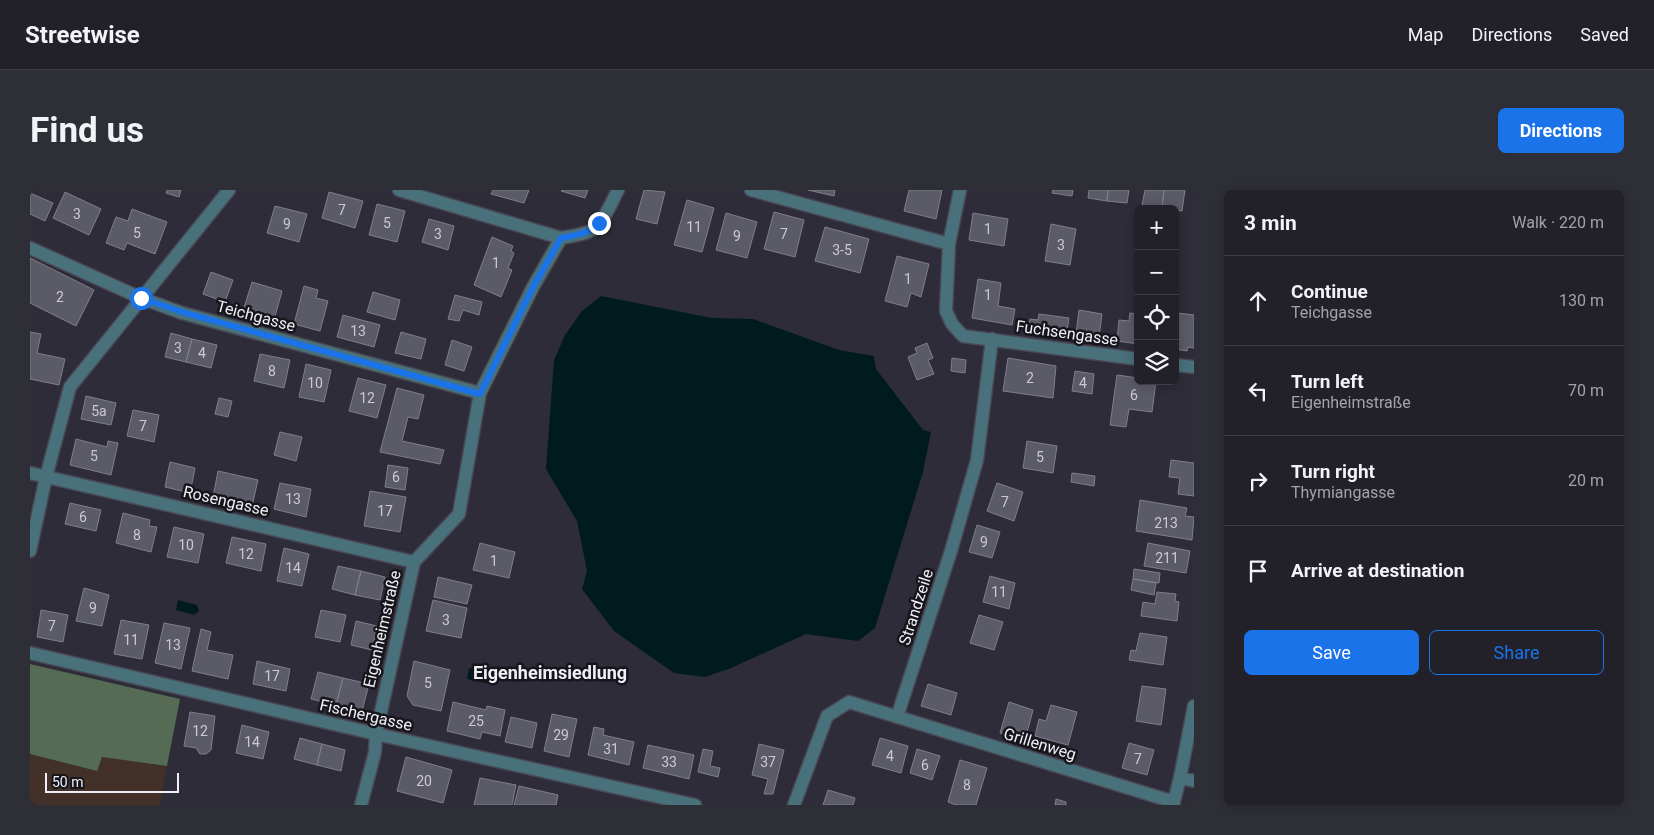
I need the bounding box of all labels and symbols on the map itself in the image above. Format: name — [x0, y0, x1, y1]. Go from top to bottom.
house number: 7 — [338, 202, 346, 218]
house number: 3 — [73, 206, 81, 222]
route end — [588, 212, 611, 235]
house number: 5 — [383, 215, 391, 231]
house number: 9 — [283, 216, 291, 232]
house number: 11 — [686, 219, 702, 235]
house number: 1 — [984, 221, 992, 237]
house number: 5 — [133, 225, 141, 241]
house number: 3 — [434, 226, 442, 242]
house number: 7 — [780, 226, 788, 242]
house number: 9 — [733, 228, 741, 244]
house number: 3 — [1057, 237, 1065, 253]
house number: 3-5 — [832, 242, 852, 258]
house number: 1 — [492, 255, 500, 271]
house number: 1 — [904, 271, 912, 287]
route start — [130, 287, 153, 310]
house number: 1 — [984, 287, 992, 303]
house number: 2 — [56, 289, 64, 305]
street label: Teichgasse — [214, 296, 298, 336]
street label: Fuchsengasse — [1015, 316, 1119, 350]
house number: 13 — [350, 323, 366, 339]
house number: 3 — [174, 340, 182, 356]
house number: 4 — [198, 345, 206, 361]
house number: 8 — [268, 363, 276, 379]
house number: 2 — [1026, 370, 1034, 386]
house number: 10 — [307, 375, 323, 391]
house number: 4 — [1079, 375, 1087, 391]
house number: 6 — [1130, 387, 1138, 403]
house number: 12 — [359, 390, 375, 406]
house number: 5a — [91, 403, 107, 419]
house number: 7 — [139, 418, 147, 434]
house number: 5 — [90, 448, 98, 464]
house number: 5 — [1036, 449, 1044, 465]
house number: 6 — [392, 469, 400, 485]
street label: Rosengasse — [181, 482, 271, 520]
house number: 13 — [285, 491, 301, 507]
house number: 7 — [1001, 494, 1009, 510]
house number: 17 — [377, 503, 393, 519]
house number: 6 — [79, 509, 87, 525]
house number: 213 — [1154, 515, 1178, 531]
house number: 8 — [133, 527, 141, 543]
house number: 9 — [980, 534, 988, 550]
house number: 10 — [178, 537, 194, 553]
house number: 12 — [238, 546, 254, 562]
house number: 211 — [1155, 550, 1179, 566]
house number: 1 — [490, 553, 498, 569]
house number: 14 — [285, 560, 301, 576]
street label: Strandzeile — [895, 567, 937, 647]
street label: Eigenheimstraße — [359, 568, 405, 690]
house number: 11 — [991, 584, 1007, 600]
house number: 9 — [89, 600, 97, 616]
house number: 3 — [442, 612, 450, 628]
house number: 7 — [48, 618, 56, 634]
house number: 11 — [123, 632, 139, 648]
house number: 13 — [165, 637, 181, 653]
district label: Eigenheimsiedlung — [473, 662, 627, 683]
house number: 17 — [264, 668, 280, 684]
house number: 5 — [424, 675, 432, 691]
street label: Fischergasse — [318, 695, 414, 735]
house number: 25 — [468, 713, 484, 729]
house number: 12 — [192, 723, 208, 739]
street label: Grillenweg — [1001, 724, 1079, 764]
house number: 29 — [553, 727, 569, 743]
house number: 14 — [244, 734, 260, 750]
house number: 31 — [603, 741, 619, 757]
house number: 4 — [886, 748, 894, 764]
house number: 7 — [1134, 751, 1142, 767]
house number: 33 — [661, 754, 677, 770]
house number: 37 — [760, 754, 776, 770]
house number: 6 — [921, 757, 929, 773]
scale bar — [45, 770, 179, 793]
house number: 20 — [416, 773, 432, 789]
house number: 8 — [963, 777, 971, 793]

